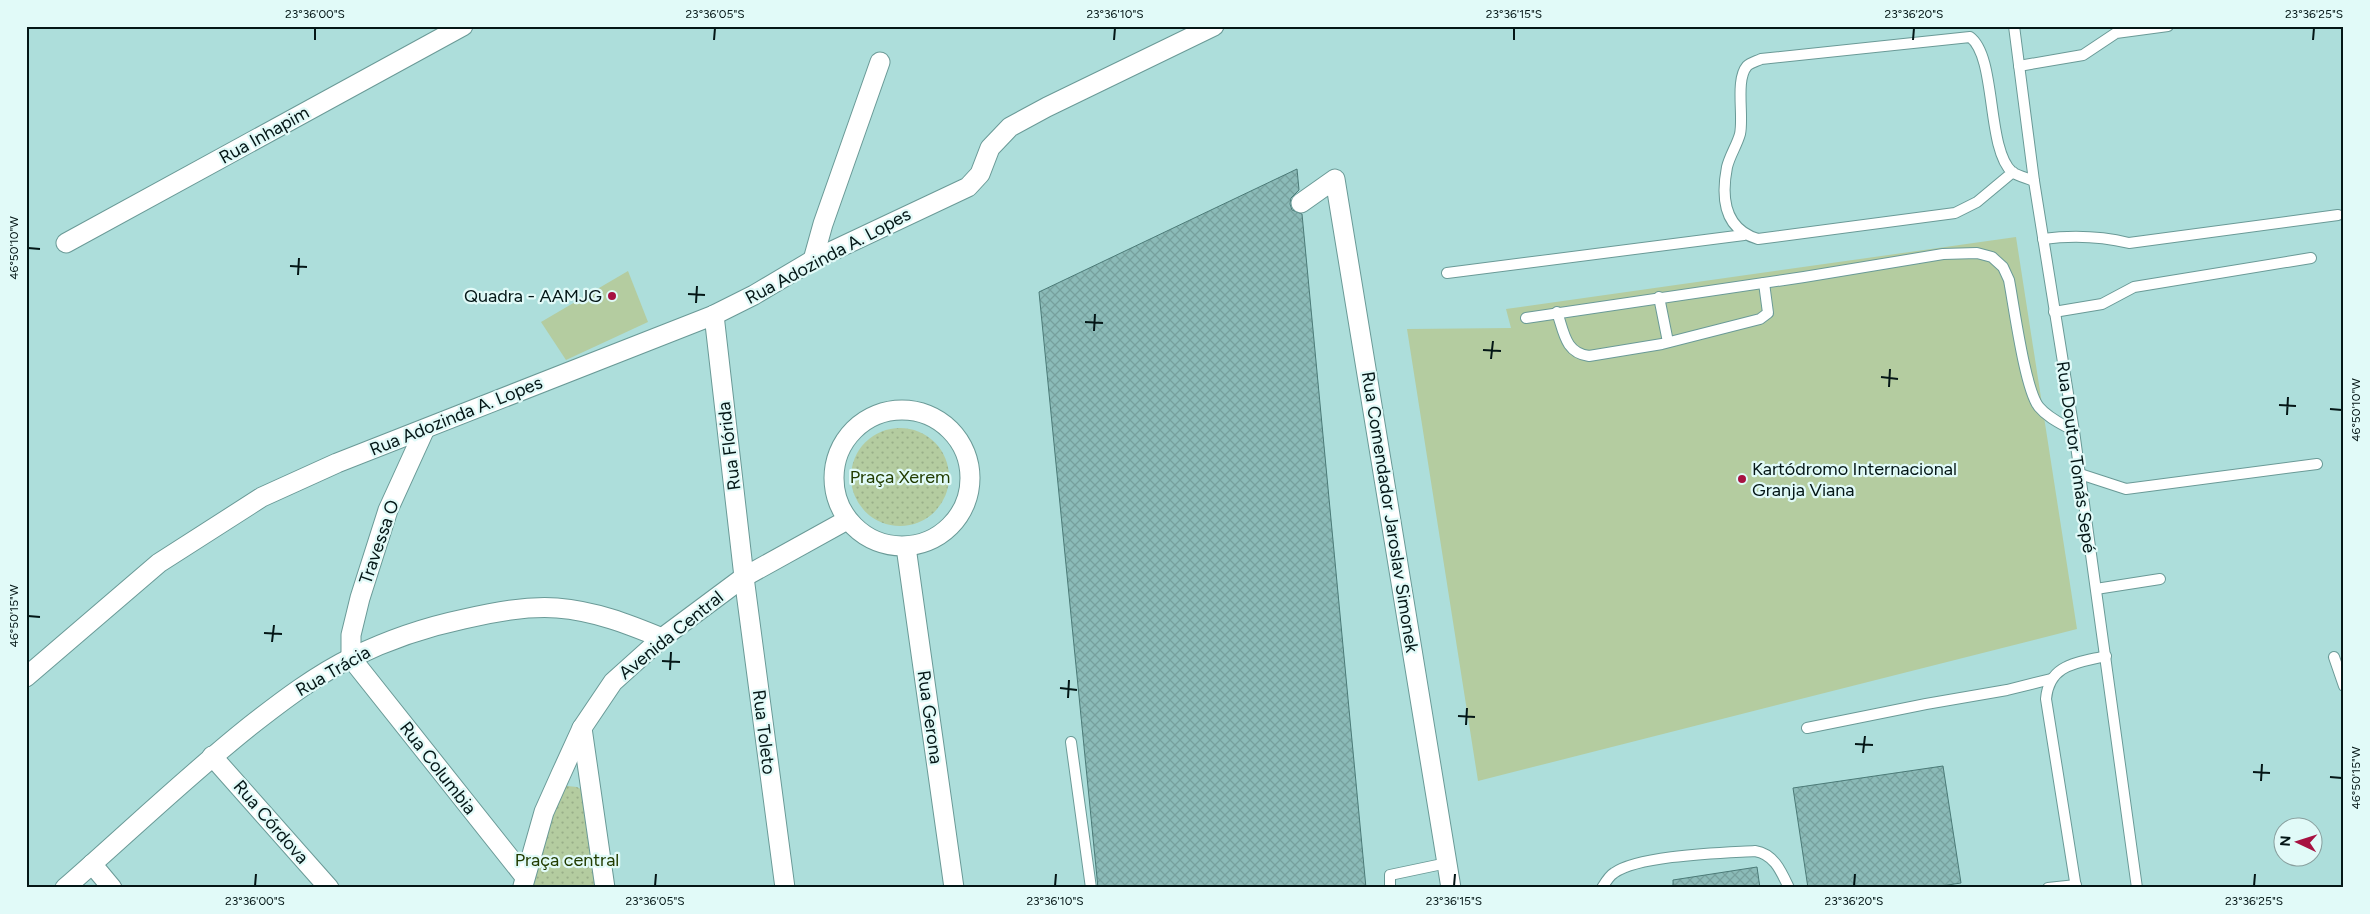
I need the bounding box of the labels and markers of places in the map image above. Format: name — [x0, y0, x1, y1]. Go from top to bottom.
place label: Quadra - AAMJG — [464, 285, 602, 307]
marker: Quadra - AAMJG — [606, 290, 618, 302]
place label: Kartódromo Internacional Granja Viana — [1752, 458, 1957, 501]
marker: Kartódromo Internacional Granja Viana — [1736, 473, 1748, 485]

